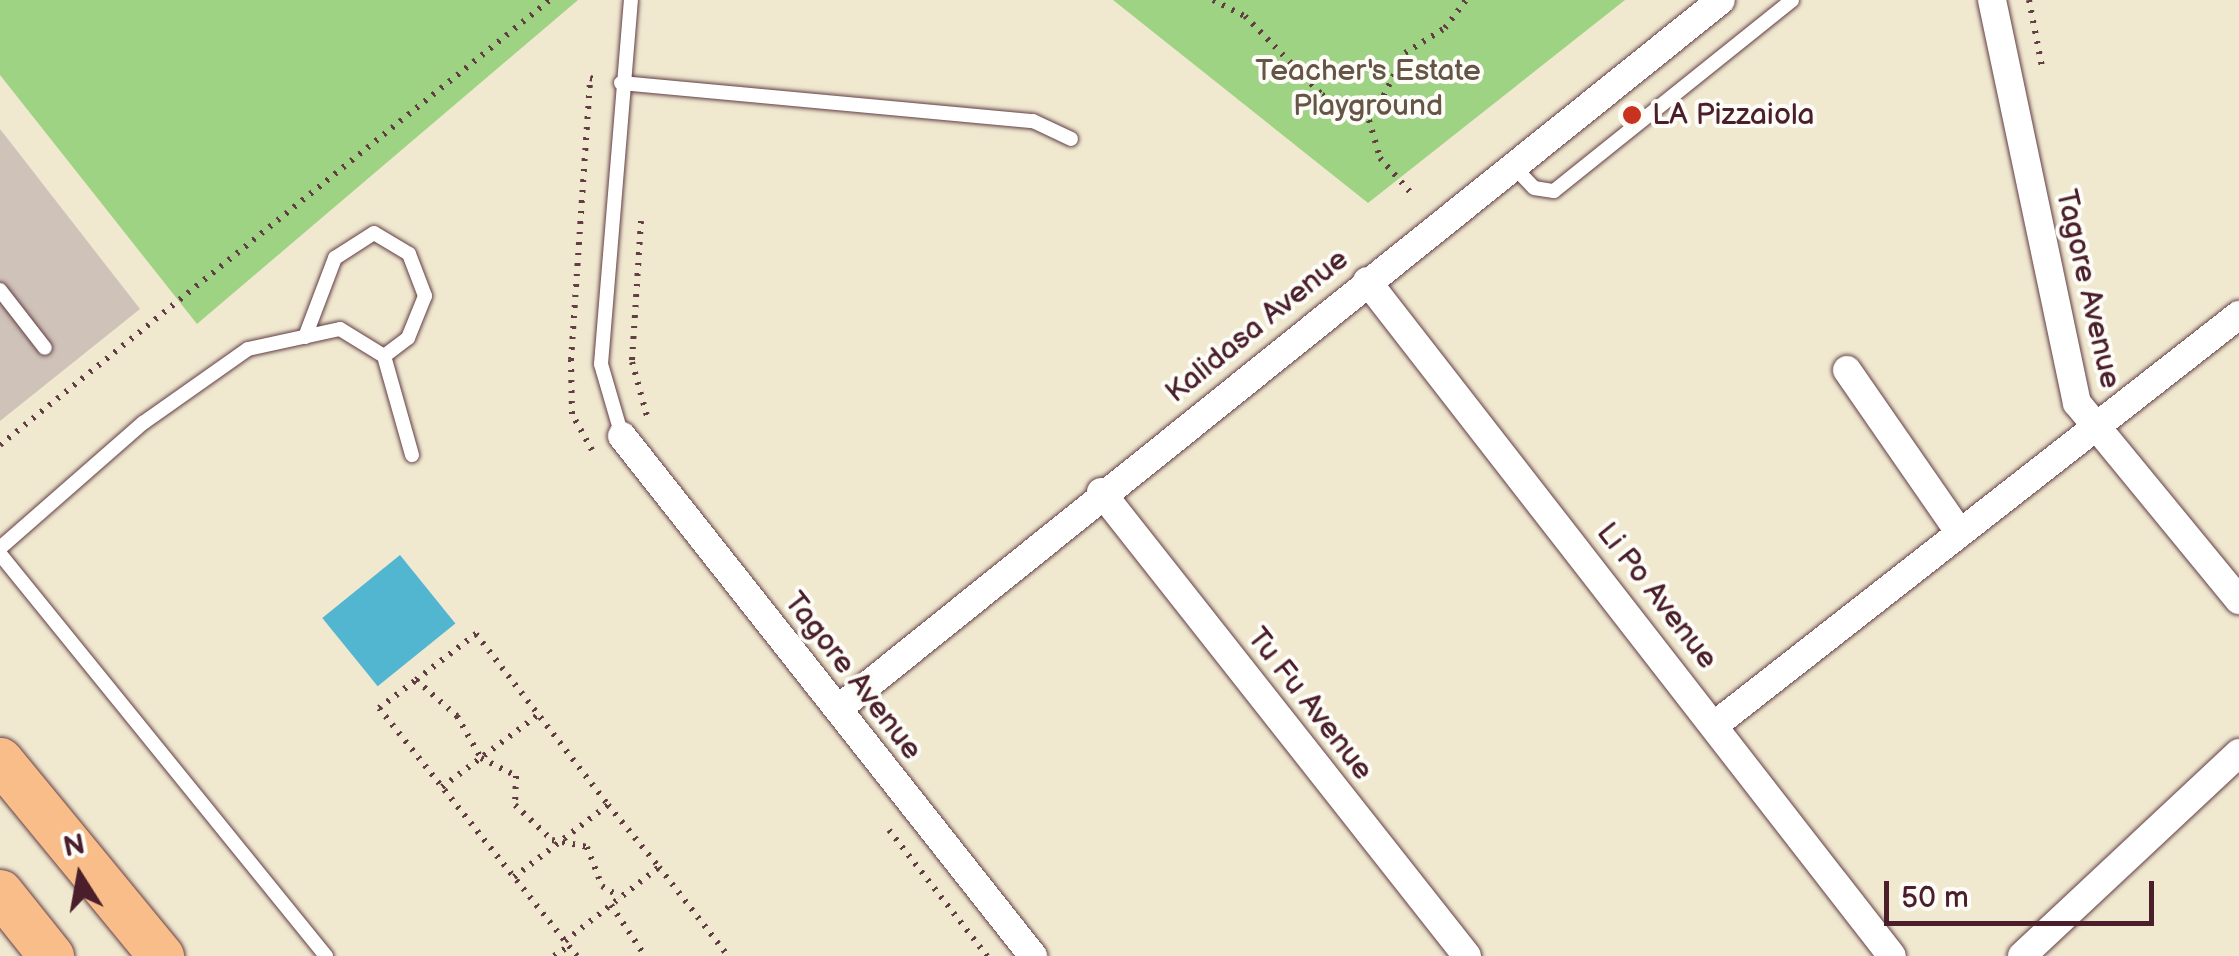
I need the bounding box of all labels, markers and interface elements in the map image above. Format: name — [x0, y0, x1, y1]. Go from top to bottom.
park label: Teacher's Estate Playground — [1255, 53, 1481, 124]
place label: LA Pizzaiola — [1652, 97, 1814, 133]
marker: LA Pizzaiola — [1621, 104, 1643, 126]
street label: Tagore Avenue — [2048, 186, 2128, 392]
street label: Kalidasa Avenue — [1158, 241, 1356, 411]
street label: Li Po Avenue — [1589, 516, 1725, 676]
street label: Tagore Avenue — [776, 585, 930, 767]
street label: Tu Fu Avenue — [1239, 621, 1381, 787]
north arrow — [30, 826, 130, 926]
text: N — [61, 828, 88, 864]
scale bar — [1889, 861, 2159, 923]
text: 50 m — [1901, 880, 1969, 916]

